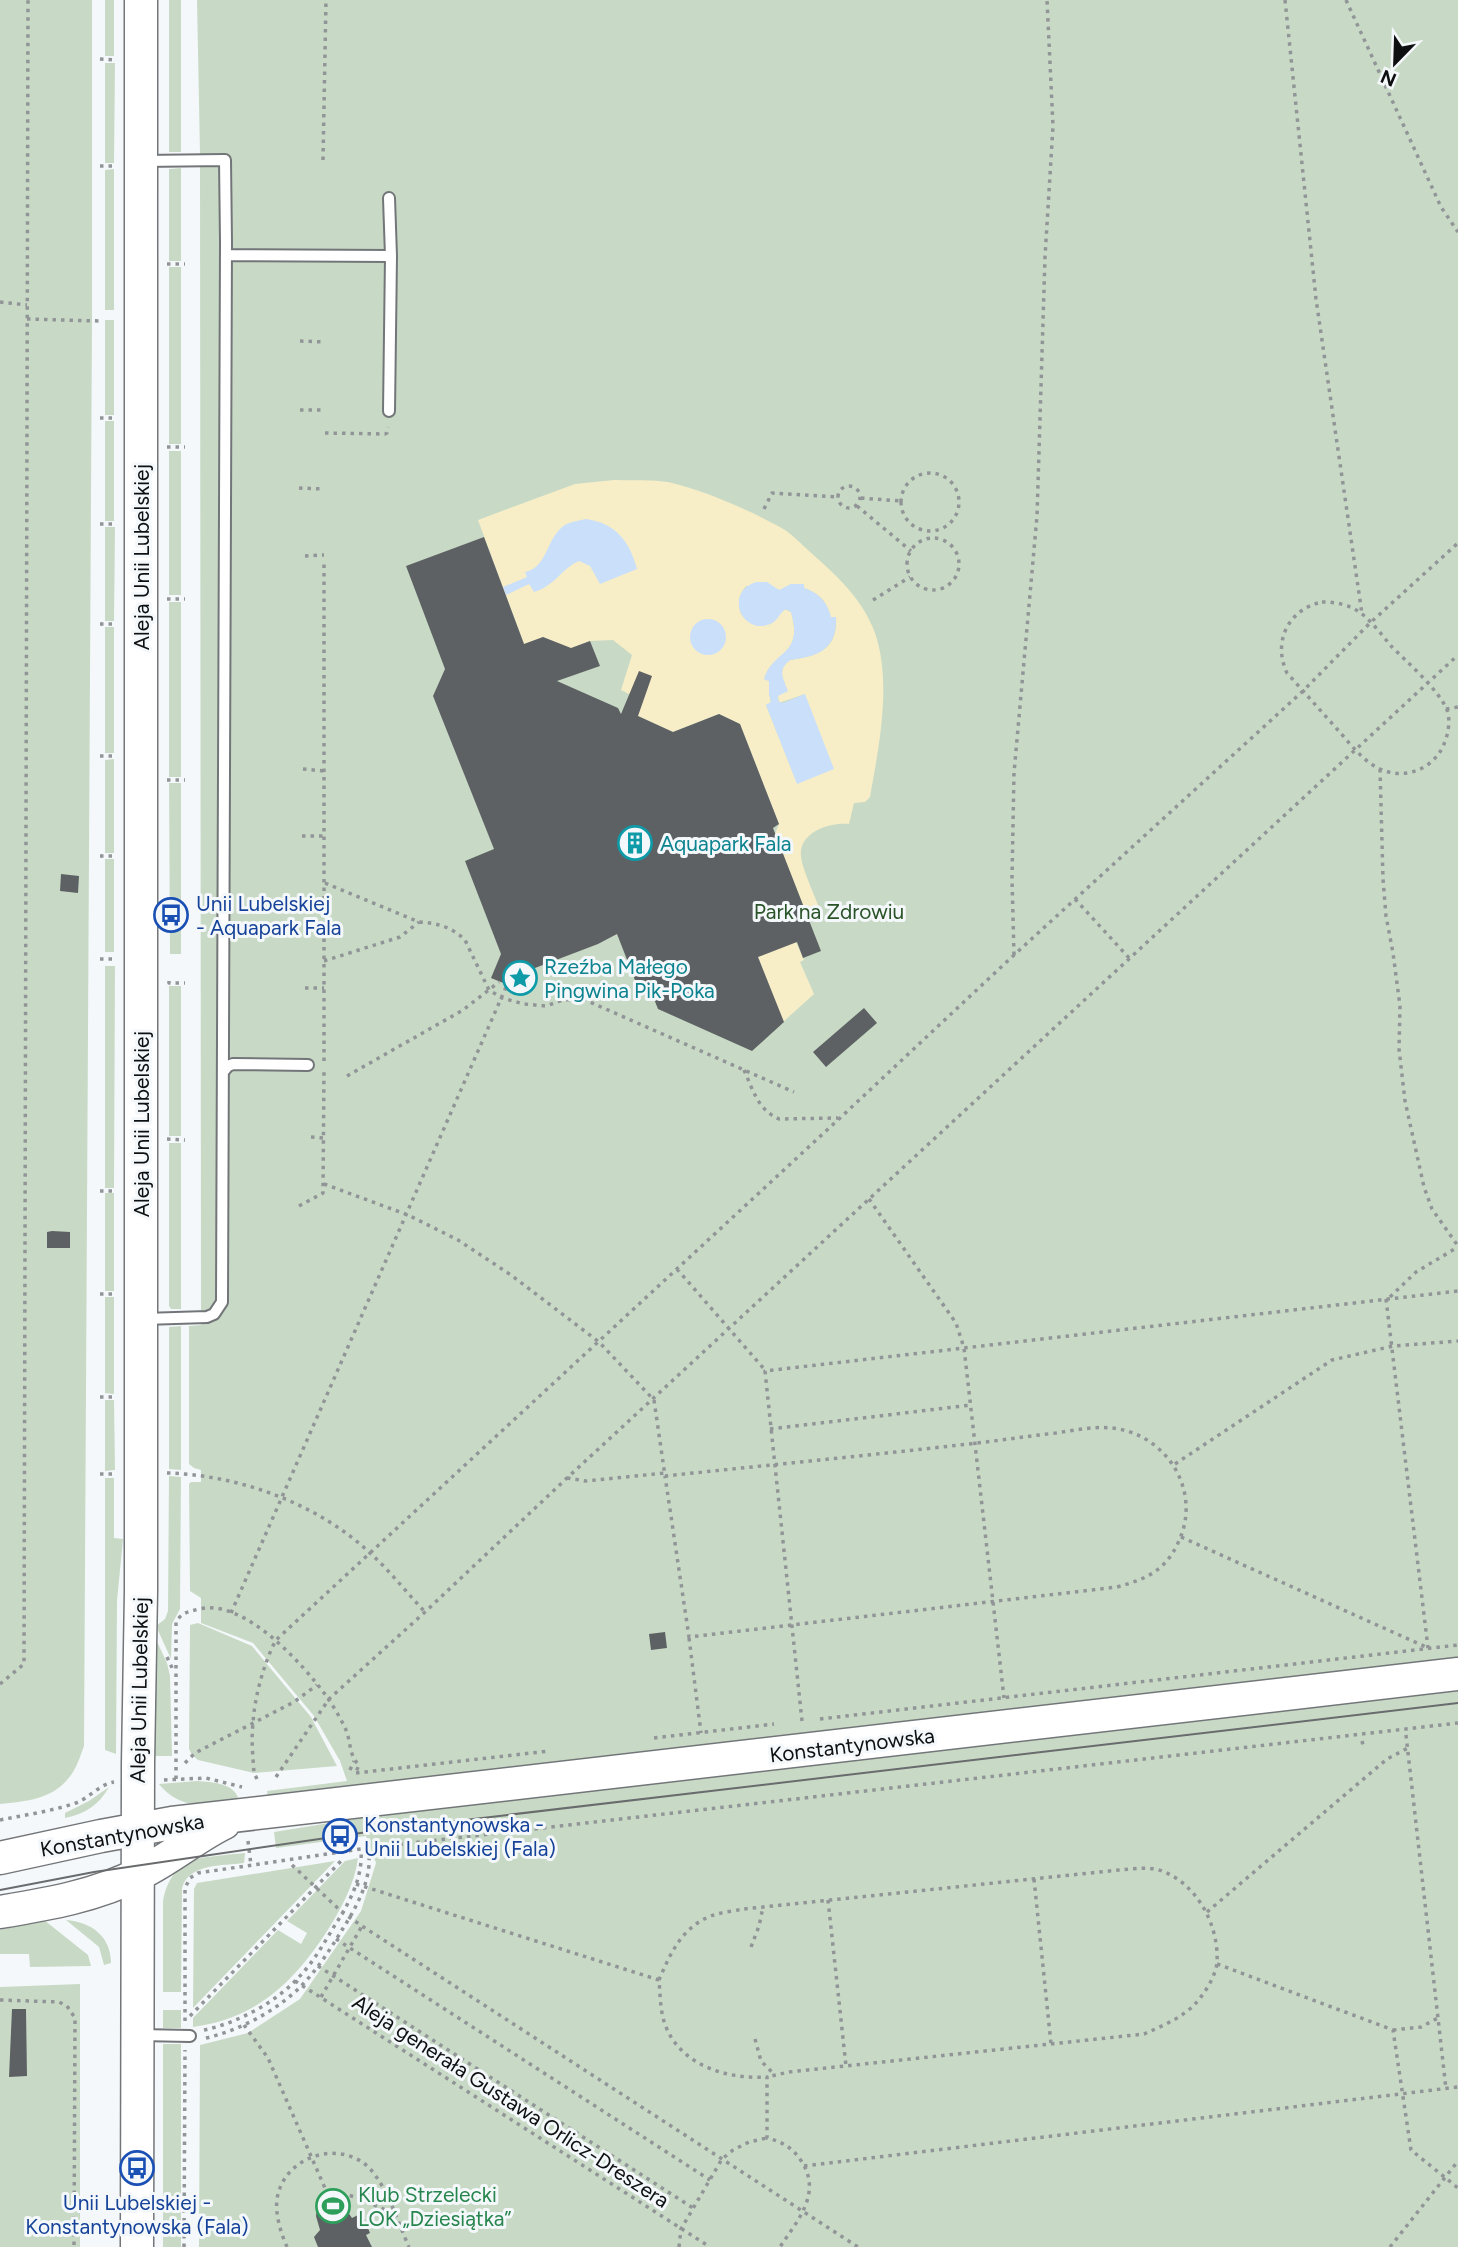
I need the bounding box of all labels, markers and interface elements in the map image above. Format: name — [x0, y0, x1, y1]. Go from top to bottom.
north arrow — [1360, 28, 1430, 98]
text: N — [1377, 65, 1400, 92]
street label: Aleja Unii Lubelskiej — [129, 464, 154, 650]
building icon: Aquapark Fala — [616, 824, 654, 862]
place label: Aquapark Fala — [660, 831, 792, 856]
place label: Unii Lubelskiej - Aquapark Fala — [196, 891, 342, 940]
bus stop icon: Unii Lubelskiej - Aquapark Fala — [152, 896, 190, 934]
park label: Park na Zdrowiu — [754, 899, 904, 924]
place label: Rzeźba Małego Pingwina Pik-Poka — [544, 954, 715, 1003]
place icon: Rzeźba Małego Pingwina Pik-Poka — [501, 959, 539, 997]
street label: Aleja Unii Lubelskiej — [129, 1031, 154, 1217]
street label: Aleja Unii Lubelskiej — [125, 1597, 153, 1783]
street label: Konstantynowska — [768, 1722, 936, 1768]
street label: Konstantynowska — [38, 1808, 206, 1862]
place label: Konstantynowska - Unii Lubelskiej (Fala) — [364, 1812, 556, 1861]
bus stop icon: Konstantynowska - Unii Lubelskiej (Fala) — [321, 1817, 359, 1855]
street label: Aleja generała Gustawa Orlicz-Dreszera — [348, 1989, 674, 2213]
bus stop icon: Unii Lubelskiej - Konstantynowska (Fala) — [118, 2149, 156, 2187]
place label: Klub Strzelecki LOK „Dziesiątka” — [358, 2182, 511, 2231]
sports icon: Klub Strzelecki LOK „Dziesiątka” — [314, 2187, 352, 2225]
place label: Unii Lubelskiej - Konstantynowska (Fala) — [25, 2190, 249, 2239]

